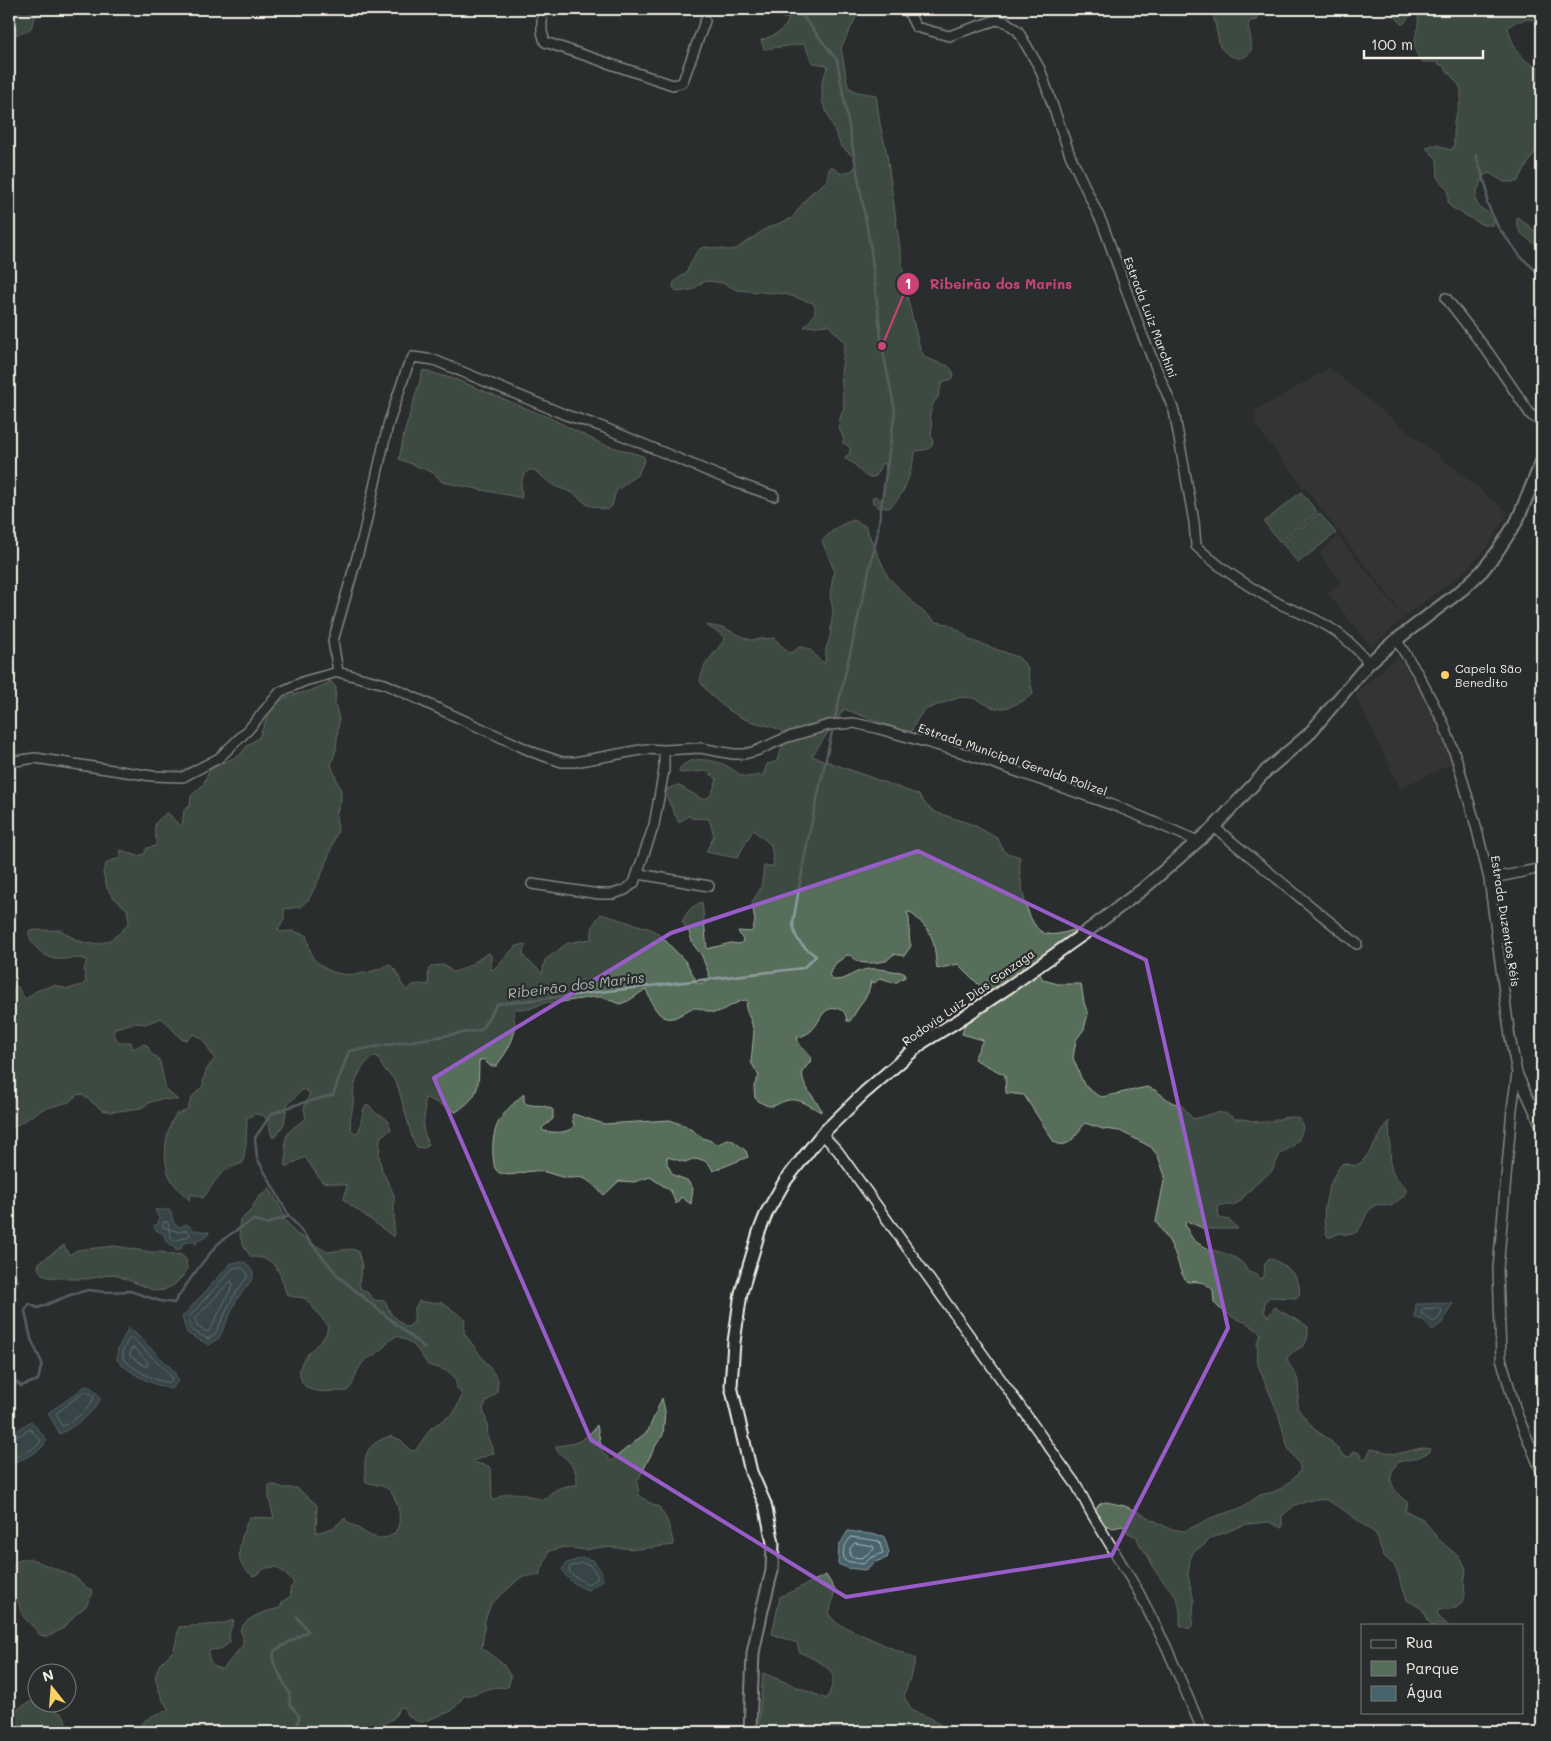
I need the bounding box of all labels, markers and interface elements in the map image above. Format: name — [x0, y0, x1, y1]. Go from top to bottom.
scale bar — [1364, 28, 1482, 60]
text: 100 m — [1371, 34, 1413, 54]
street label: Estrada Luiz Marchini — [1121, 254, 1181, 380]
callout: Ribeirão dos Marins — [895, 269, 1082, 298]
text: 1 — [905, 273, 911, 293]
text: Ribeirão dos Marins — [930, 274, 1072, 293]
place label: Capela São Benedito — [1455, 660, 1522, 690]
marker: Capela São Benedito — [1439, 669, 1451, 681]
street label: Estrada Municipal Geraldo Polizel — [916, 719, 1110, 799]
street label: Estrada Duzentos Réis — [1488, 854, 1524, 988]
street label: Rodovia Luiz Dias Gonzaga — [899, 945, 1037, 1049]
water label: Ribeirão dos Marins — [506, 967, 646, 1003]
legend — [1361, 1624, 1524, 1714]
text: Rua — [1406, 1632, 1433, 1652]
text: Parque — [1406, 1658, 1459, 1678]
north arrow — [28, 1664, 78, 1714]
text: N — [40, 1664, 56, 1686]
text: Água — [1406, 1682, 1443, 1702]

